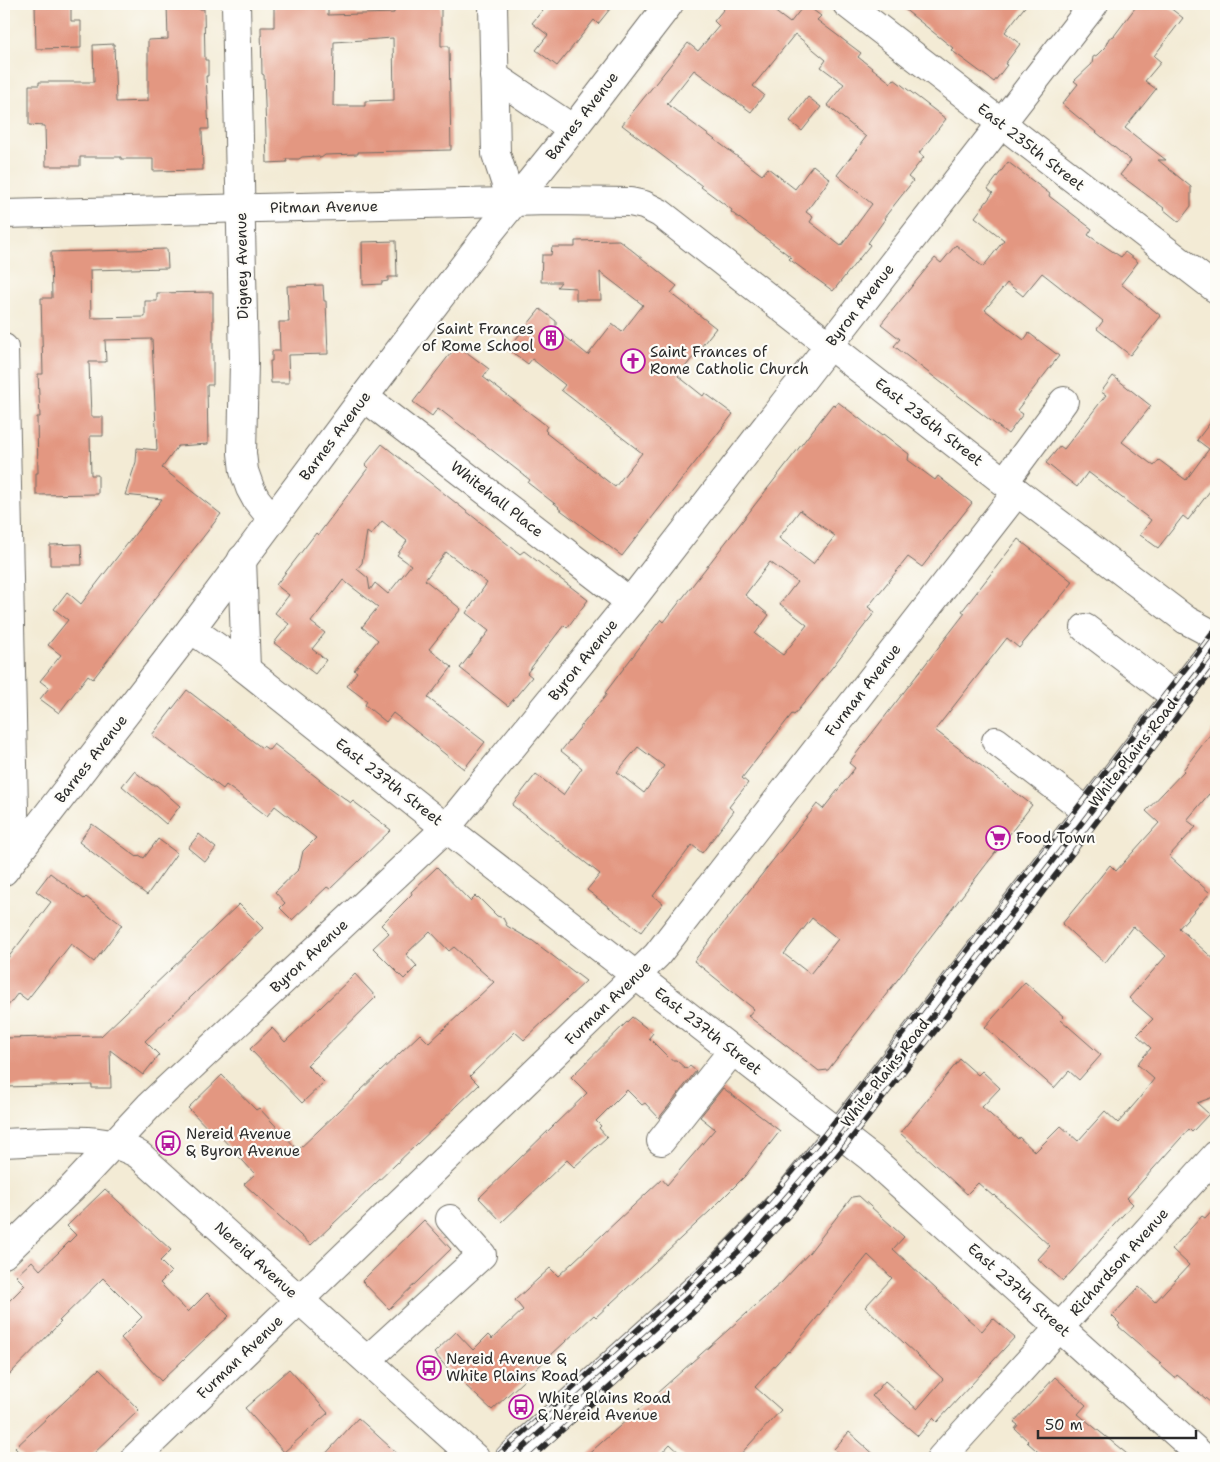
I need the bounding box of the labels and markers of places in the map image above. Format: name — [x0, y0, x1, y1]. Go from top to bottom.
place label: Saint Frances of Rome School — [422, 319, 534, 356]
building icon: Saint Frances of Rome School — [538, 325, 564, 351]
place label: Saint Frances of Rome Catholic Church — [650, 342, 809, 379]
church icon: Saint Frances of Rome Catholic Church — [620, 348, 646, 374]
supermarket icon: Food Town — [985, 825, 1011, 851]
place label: Food Town — [1016, 828, 1095, 848]
place label: Nereid Avenue & Byron Avenue — [186, 1124, 300, 1161]
bus stop icon: Nereid Avenue & Byron Avenue — [155, 1130, 181, 1156]
place label: Nereid Avenue & White Plains Road — [446, 1349, 579, 1386]
bus stop icon: Nereid Avenue & White Plains Road — [416, 1355, 442, 1381]
place label: White Plains Road & Nereid Avenue — [538, 1388, 671, 1425]
bus stop icon: White Plains Road & Nereid Avenue — [508, 1394, 534, 1420]

